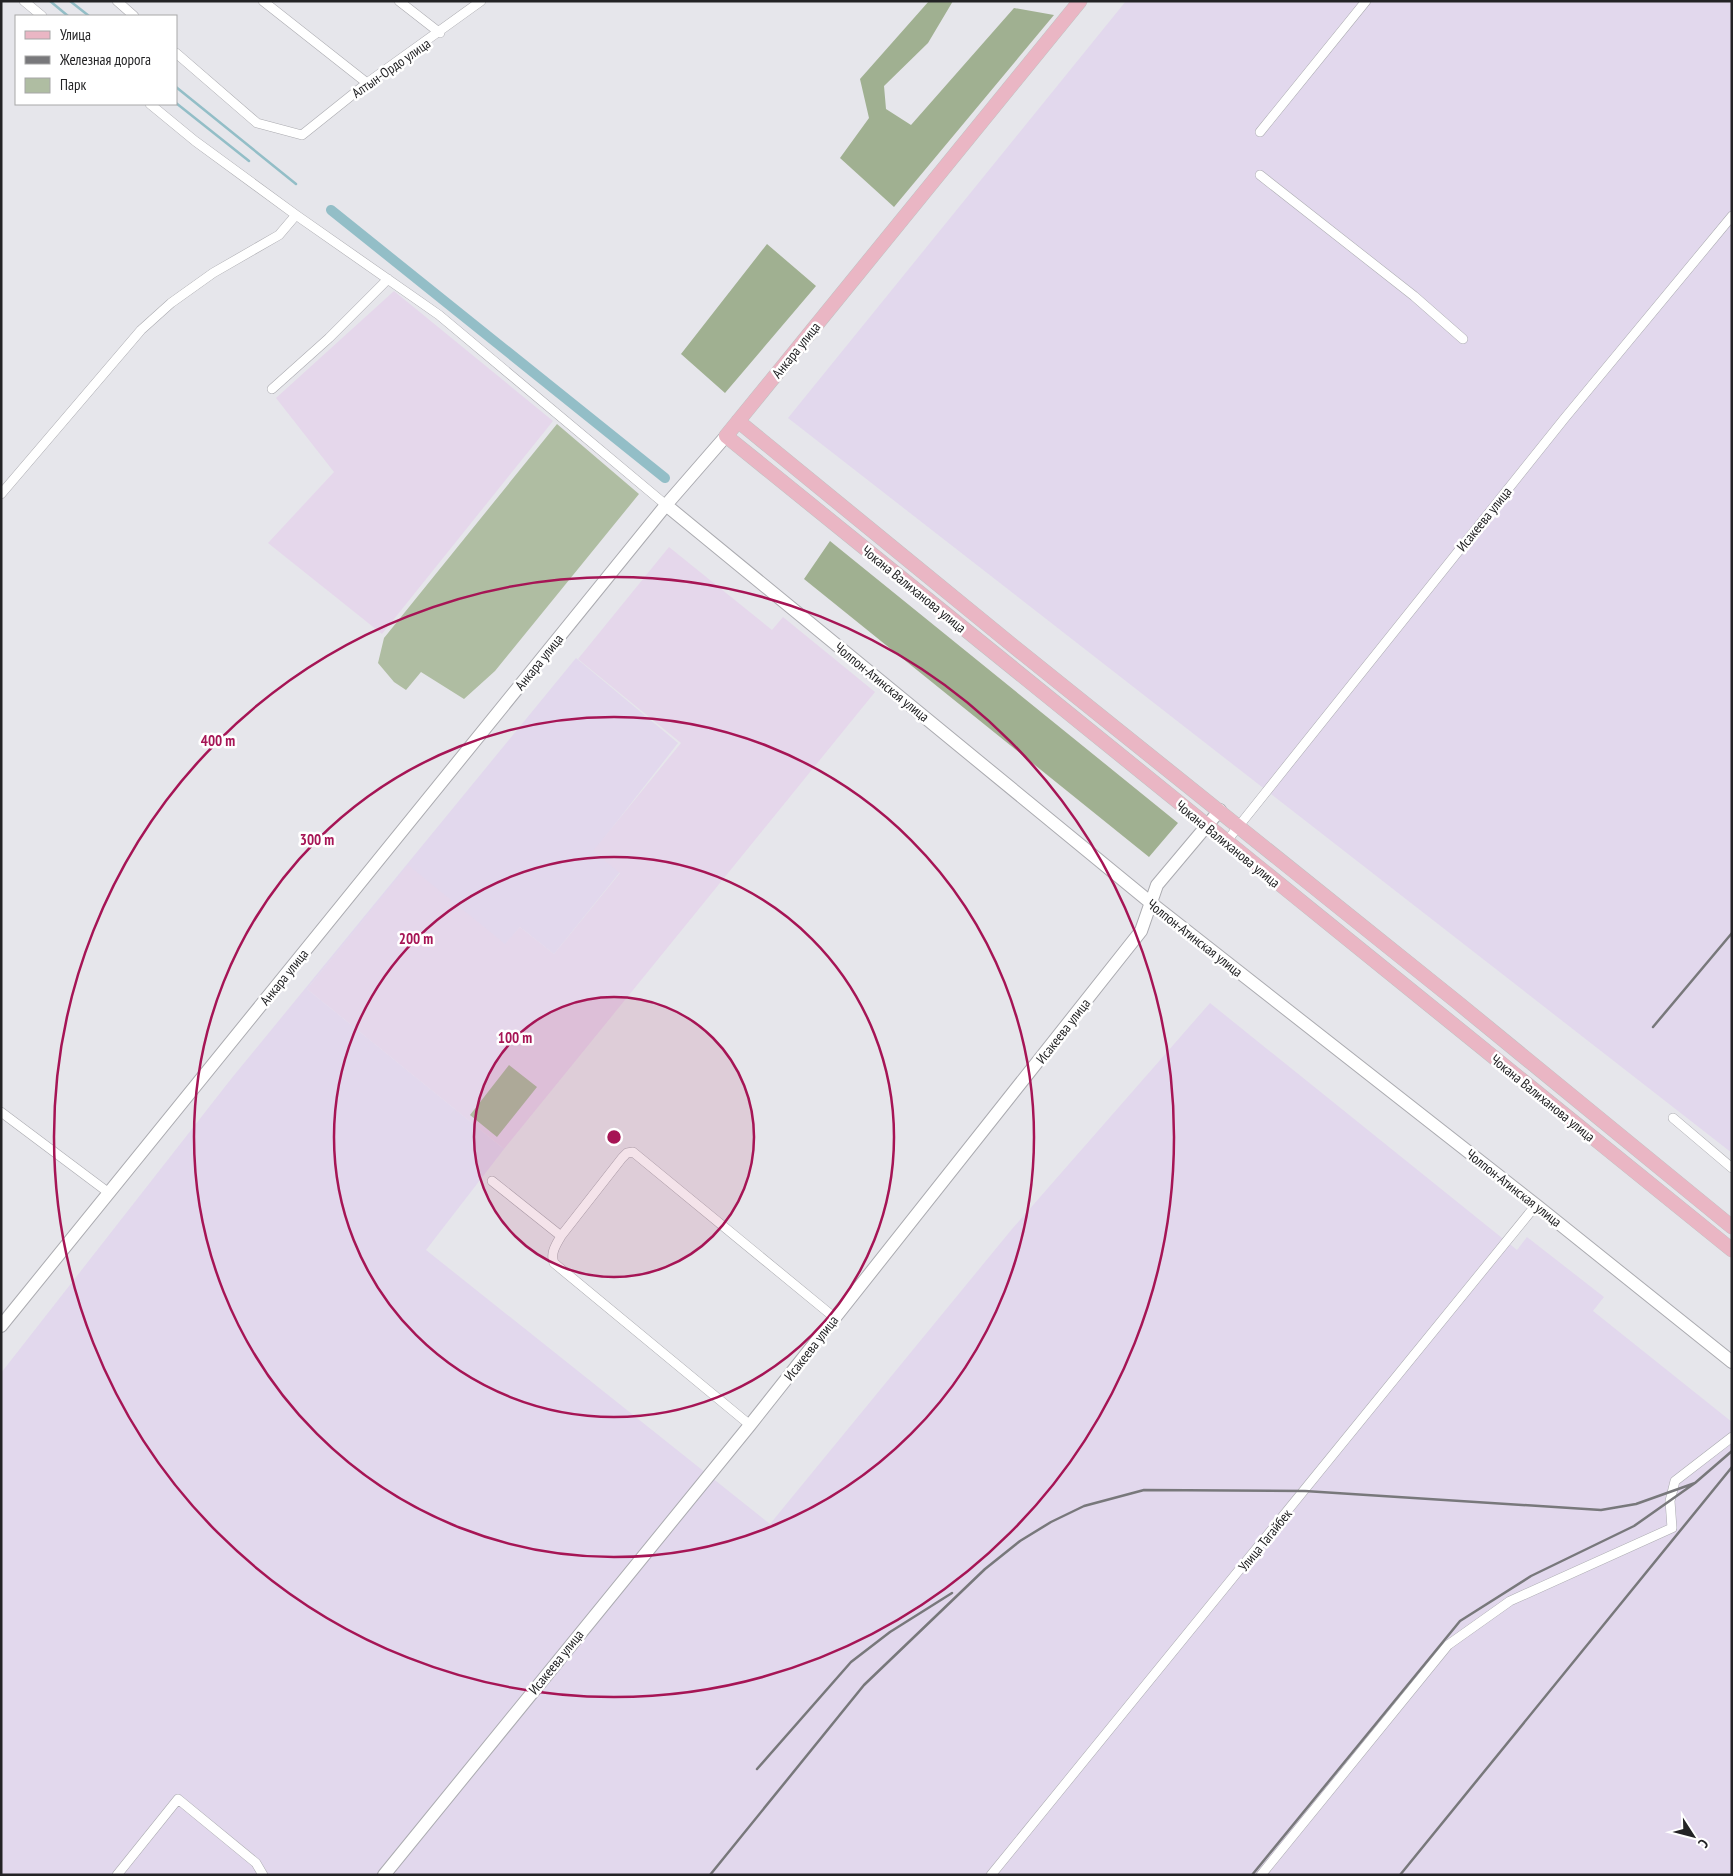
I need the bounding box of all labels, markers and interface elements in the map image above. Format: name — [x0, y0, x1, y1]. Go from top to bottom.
legend — [15, 15, 178, 105]
text: Улица — [60, 25, 91, 44]
street label: Алтын-Ордо улица — [348, 34, 434, 102]
text: Железная дорога — [59, 50, 151, 69]
text: Парк — [60, 75, 86, 94]
street label: Анкара улица — [768, 318, 824, 382]
street label: Исакеева улица — [1453, 483, 1515, 555]
street label: Чокана Валиханова улица — [858, 541, 970, 637]
street label: Анкара улица — [511, 630, 567, 694]
street label: Чолпон-Атинская улица — [831, 638, 933, 726]
text: 400 m — [201, 731, 235, 750]
street label: Чокана Валиханова улица — [1172, 796, 1284, 892]
text: 300 m — [300, 830, 334, 849]
street label: Чолпон-Атинская улица — [1144, 895, 1246, 981]
text: 200 m — [399, 929, 433, 948]
street label: Анкара улица — [256, 945, 312, 1009]
street label: Исакеева улица — [1032, 995, 1094, 1067]
text: 100 m — [498, 1028, 532, 1047]
street label: Чокана Валиханова улица — [1487, 1050, 1599, 1146]
centre of rings — [605, 1128, 623, 1146]
street label: Чолпон-Атинская улица — [1463, 1145, 1565, 1231]
street label: Исакеева улица — [780, 1312, 842, 1384]
street label: Улица Тагайбек — [1234, 1505, 1296, 1575]
street label: Исакеева улица — [525, 1626, 587, 1698]
north arrow — [1668, 1811, 1718, 1861]
text: С — [1694, 1836, 1713, 1852]

